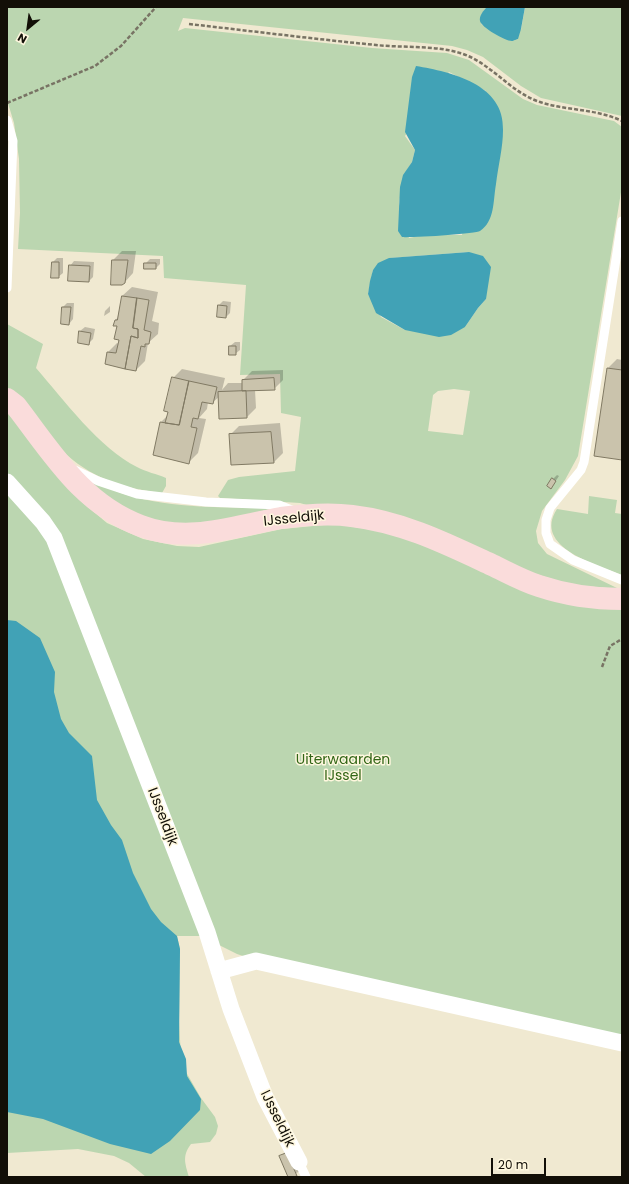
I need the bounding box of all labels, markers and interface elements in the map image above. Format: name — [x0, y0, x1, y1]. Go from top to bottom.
north arrow — [8, 8, 48, 48]
text: N — [15, 29, 30, 47]
street label: IJsseldijk — [263, 507, 325, 531]
park label: Uiterwaarden IJssel — [296, 752, 390, 784]
street label: IJsseldijk — [143, 785, 181, 849]
street label: IJsseldijk — [256, 1088, 298, 1150]
scale bar — [493, 1150, 548, 1176]
text: 20 m — [498, 1156, 528, 1173]

